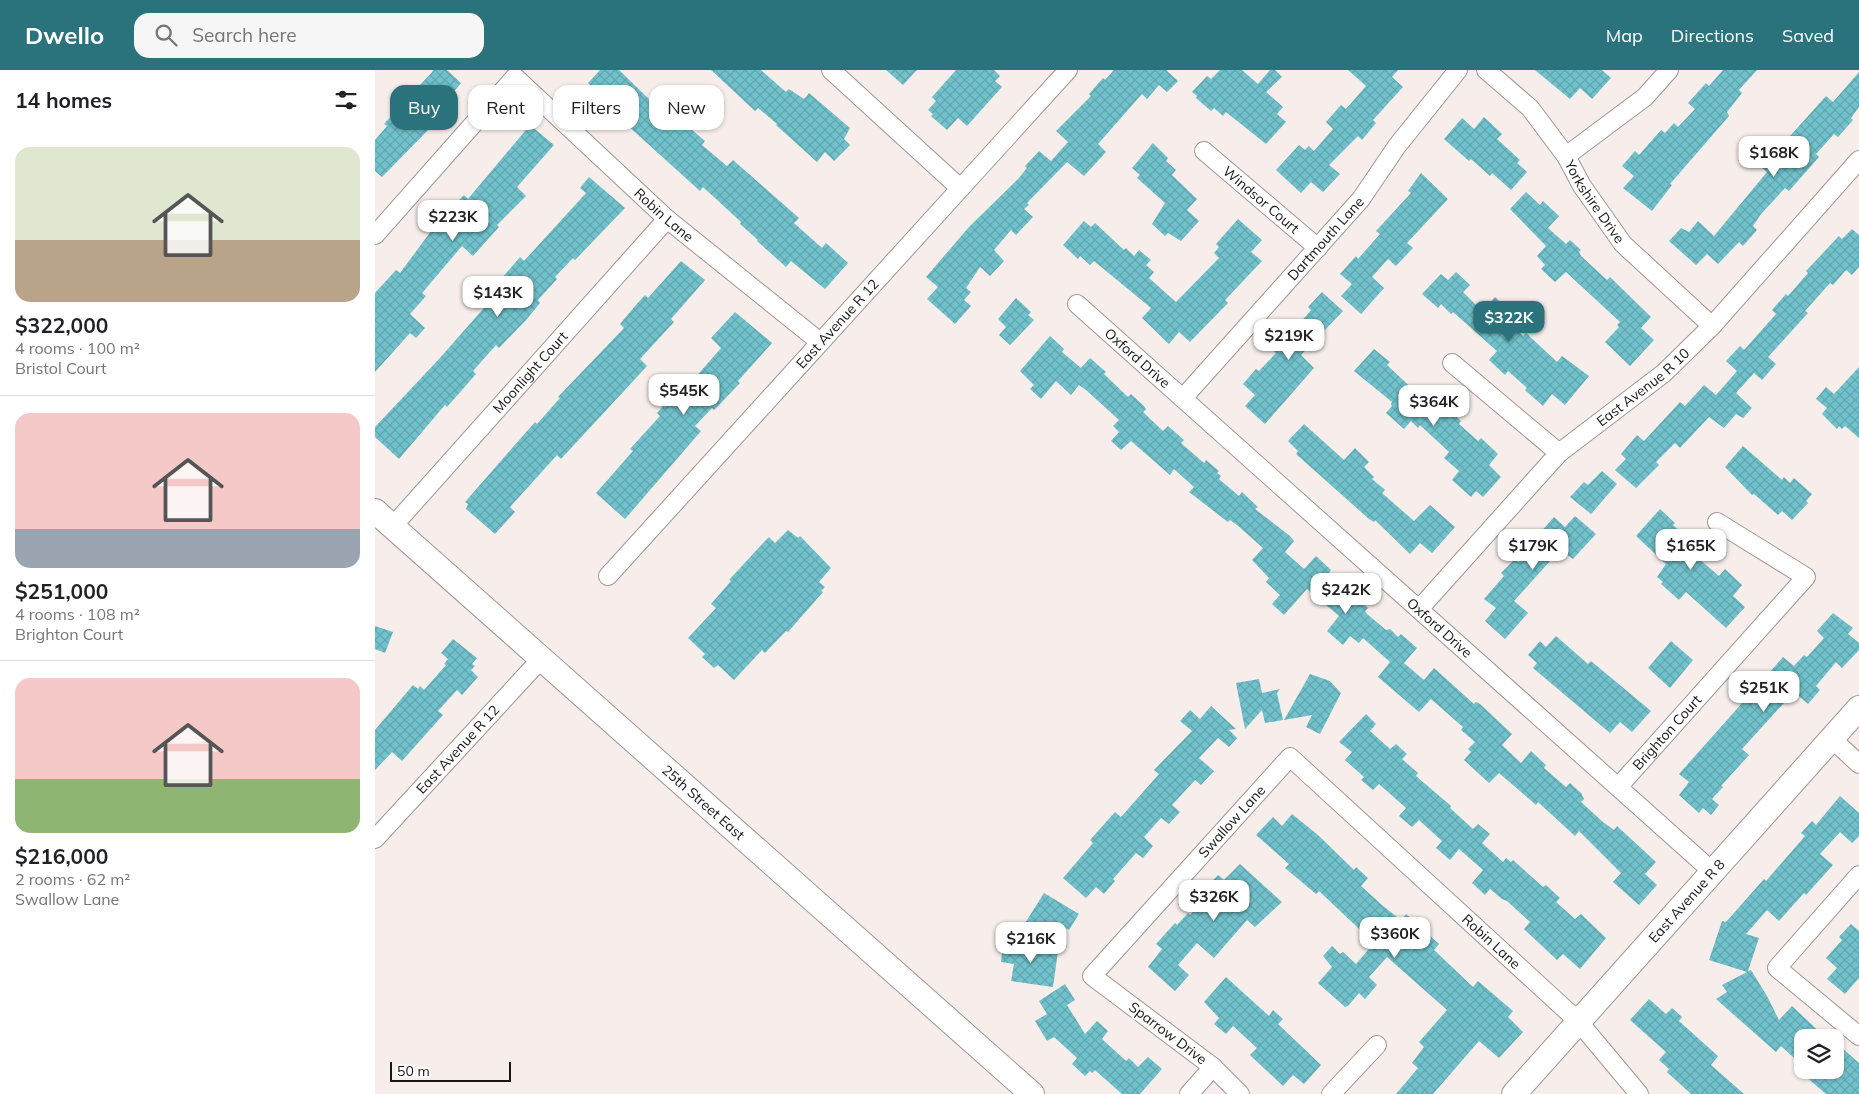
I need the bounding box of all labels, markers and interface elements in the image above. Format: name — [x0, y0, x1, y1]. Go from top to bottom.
search box — [134, 13, 484, 58]
text: Dwello — [25, 20, 104, 50]
icon: search — [152, 21, 180, 49]
text: Search here — [192, 23, 297, 47]
text: Map — [1606, 24, 1643, 47]
text: Directions — [1671, 24, 1754, 47]
text: Saved — [1782, 24, 1834, 47]
chip: Buy — [390, 85, 458, 130]
chip: Rent — [468, 85, 543, 130]
chip: Filters — [553, 85, 639, 130]
chip: New — [649, 85, 724, 130]
icon: filters — [332, 86, 360, 114]
text: 14 homes — [15, 87, 112, 113]
pin: $168K — [1739, 136, 1809, 178]
text: $168K — [1749, 142, 1799, 162]
street label: Yorkshire Drive — [1560, 156, 1629, 247]
street label: Windsor Court — [1219, 162, 1303, 237]
icon: home — [143, 180, 233, 270]
street label: Robin Lane — [630, 184, 697, 246]
street label: Dartmouth Lane — [1284, 193, 1368, 284]
pin: $223K — [418, 200, 488, 242]
text: $223K — [428, 206, 478, 226]
street label: East Avenue R 12 — [792, 275, 883, 372]
pin: $143K — [463, 276, 533, 318]
text: $143K — [473, 282, 523, 302]
pin: $322K — [1474, 300, 1544, 343]
text: $322K — [1484, 307, 1534, 327]
text: $322,000 — [15, 312, 108, 338]
pin: $219K — [1254, 318, 1324, 361]
street label: Oxford Drive — [1101, 324, 1174, 392]
text: $219K — [1264, 325, 1314, 345]
street label: Moonlight Court — [489, 328, 571, 417]
text: 4 rooms · 100 m² — [15, 338, 140, 358]
street label: East Avenue R 10 — [1593, 344, 1693, 430]
text: Bristol Court — [15, 358, 107, 378]
pin: $545K — [649, 374, 719, 416]
text: $545K — [659, 380, 709, 400]
pin: $364K — [1399, 384, 1469, 427]
text: $364K — [1409, 391, 1459, 411]
icon: home — [143, 445, 233, 535]
pin: $179K — [1498, 528, 1568, 571]
pin: $165K — [1656, 528, 1726, 571]
text: $179K — [1508, 535, 1558, 555]
text: $165K — [1666, 535, 1716, 555]
pin: $242K — [1311, 572, 1381, 615]
text: $251,000 — [15, 578, 108, 604]
text: $242K — [1321, 579, 1371, 599]
street label: Oxford Drive — [1403, 594, 1476, 662]
text: 4 rooms · 108 m² — [15, 604, 140, 624]
text: Brighton Court — [15, 624, 123, 644]
pin: $251K — [1729, 670, 1799, 713]
text: $251K — [1739, 677, 1789, 697]
street label: Brighton Court — [1629, 691, 1705, 774]
street label: East Avenue R 12 — [412, 701, 503, 798]
icon: home — [143, 710, 233, 800]
street label: 25th Street East — [658, 761, 748, 844]
street label: Swallow Lane — [1194, 781, 1269, 861]
text: $216,000 — [15, 843, 108, 869]
street label: East Avenue R 8 — [1645, 855, 1729, 946]
text: 2 rooms · 62 m² — [15, 869, 130, 889]
pin: $326K — [1179, 880, 1249, 922]
text: $326K — [1189, 886, 1239, 906]
text: Swallow Lane — [15, 889, 119, 909]
street label: Robin Lane — [1458, 910, 1524, 973]
pin: $360K — [1360, 916, 1430, 959]
pin: $216K — [996, 922, 1066, 964]
text: $360K — [1370, 923, 1420, 943]
text: $216K — [1006, 928, 1056, 948]
street label: Sparrow Drive — [1125, 998, 1211, 1068]
map controls — [1794, 1029, 1844, 1079]
button: layers — [1794, 1029, 1844, 1079]
scale bar — [390, 1059, 511, 1082]
text: 50 m — [397, 1062, 430, 1080]

